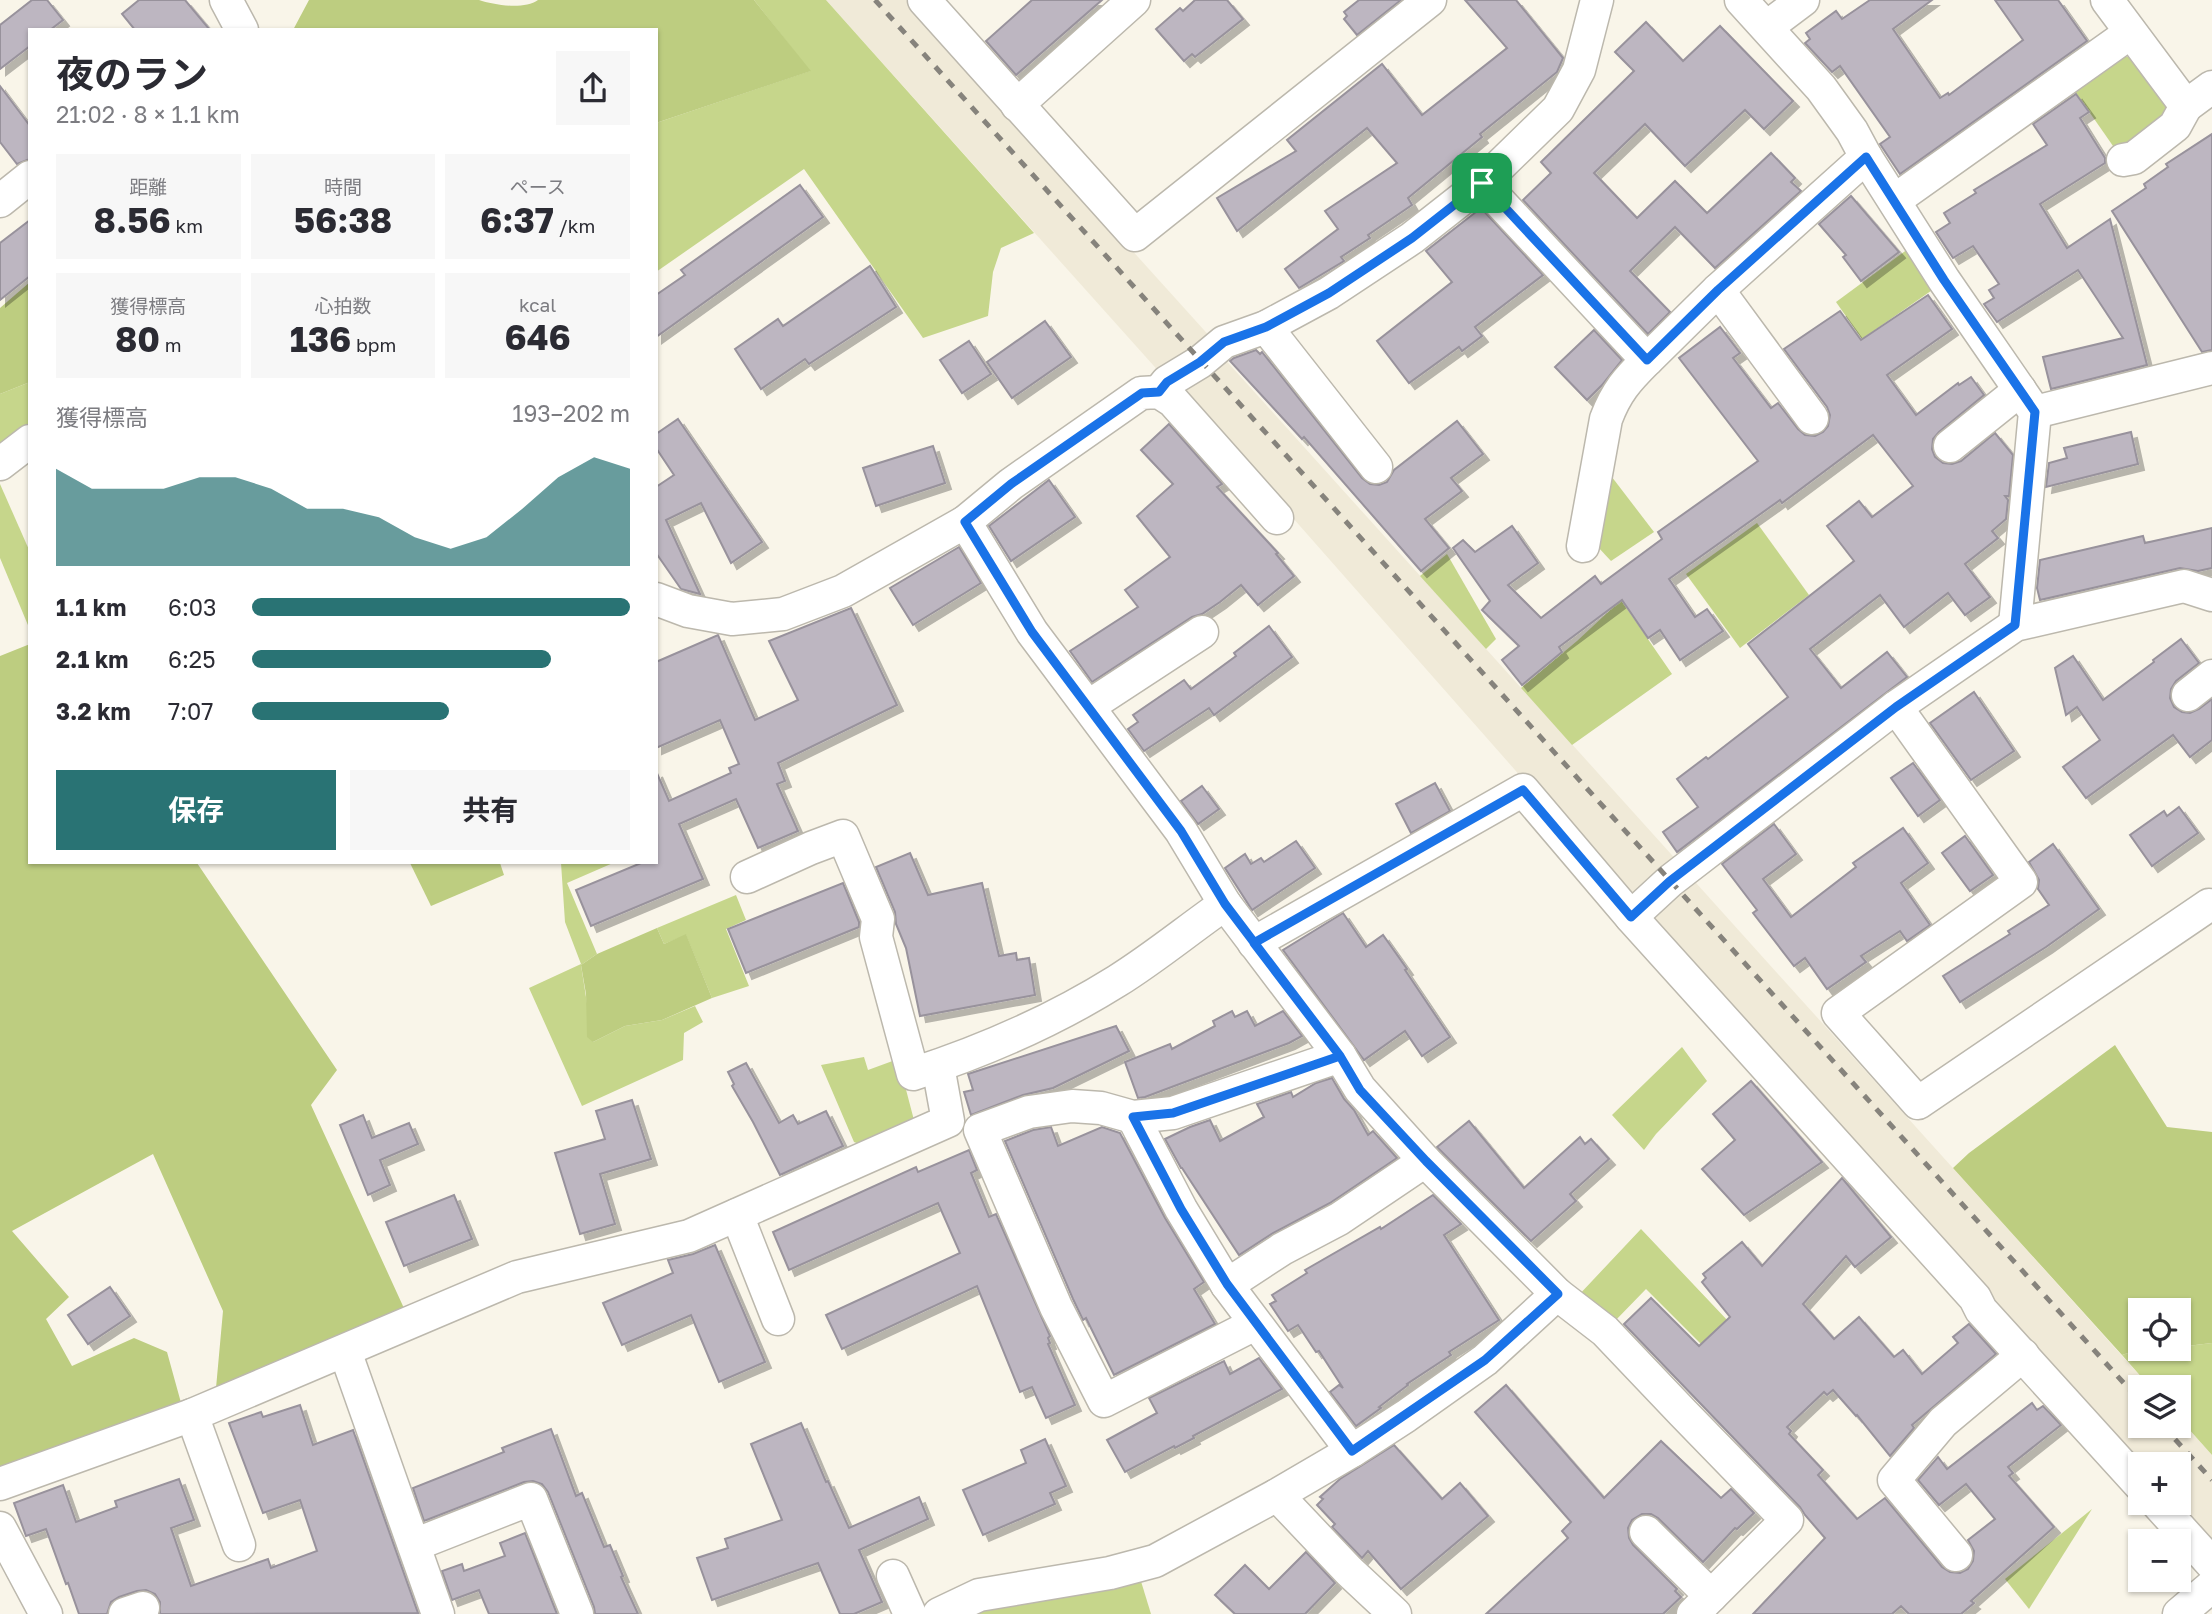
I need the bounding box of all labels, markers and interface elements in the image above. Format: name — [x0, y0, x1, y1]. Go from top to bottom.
text: 夜のラン — [56, 51, 208, 96]
button: share — [556, 51, 630, 125]
text: 21:02 · 8 × 1.1 km — [56, 100, 240, 128]
pin — [1452, 153, 1512, 213]
icon: arrive — [1463, 164, 1501, 202]
text: 距離 — [129, 175, 167, 198]
text: 時間 — [324, 175, 362, 198]
text: ペース — [510, 175, 566, 198]
text: 8.56 — [94, 199, 171, 241]
text: 56:38 — [294, 199, 392, 241]
text: 6:37 — [480, 199, 554, 241]
text: km — [171, 214, 203, 237]
text: /km — [554, 214, 595, 237]
text: kcal — [519, 293, 556, 316]
text: 獲得標高 — [110, 294, 186, 317]
text: 心拍数 — [314, 294, 372, 317]
text: 646 — [505, 316, 571, 358]
text: 80 — [115, 318, 160, 360]
text: 136 — [290, 318, 351, 360]
text: m — [160, 333, 182, 356]
text: bpm — [351, 333, 396, 356]
text: 193–202 m — [512, 399, 630, 427]
text: 獲得標高 — [56, 403, 148, 431]
text: 1.1 km — [56, 593, 126, 621]
text: 6:03 — [168, 593, 217, 621]
text: 2.1 km — [56, 645, 128, 673]
text: 6:25 — [168, 645, 216, 673]
text: 3.2 km — [56, 697, 131, 725]
text: 7:07 — [168, 697, 214, 725]
button: 保存 — [56, 770, 336, 850]
button: 共有 — [350, 770, 630, 850]
map controls — [2128, 1298, 2191, 1592]
button: locate — [2128, 1298, 2191, 1361]
button: layers — [2128, 1375, 2191, 1438]
button: + — [2128, 1452, 2191, 1515]
button: − — [2128, 1529, 2191, 1592]

